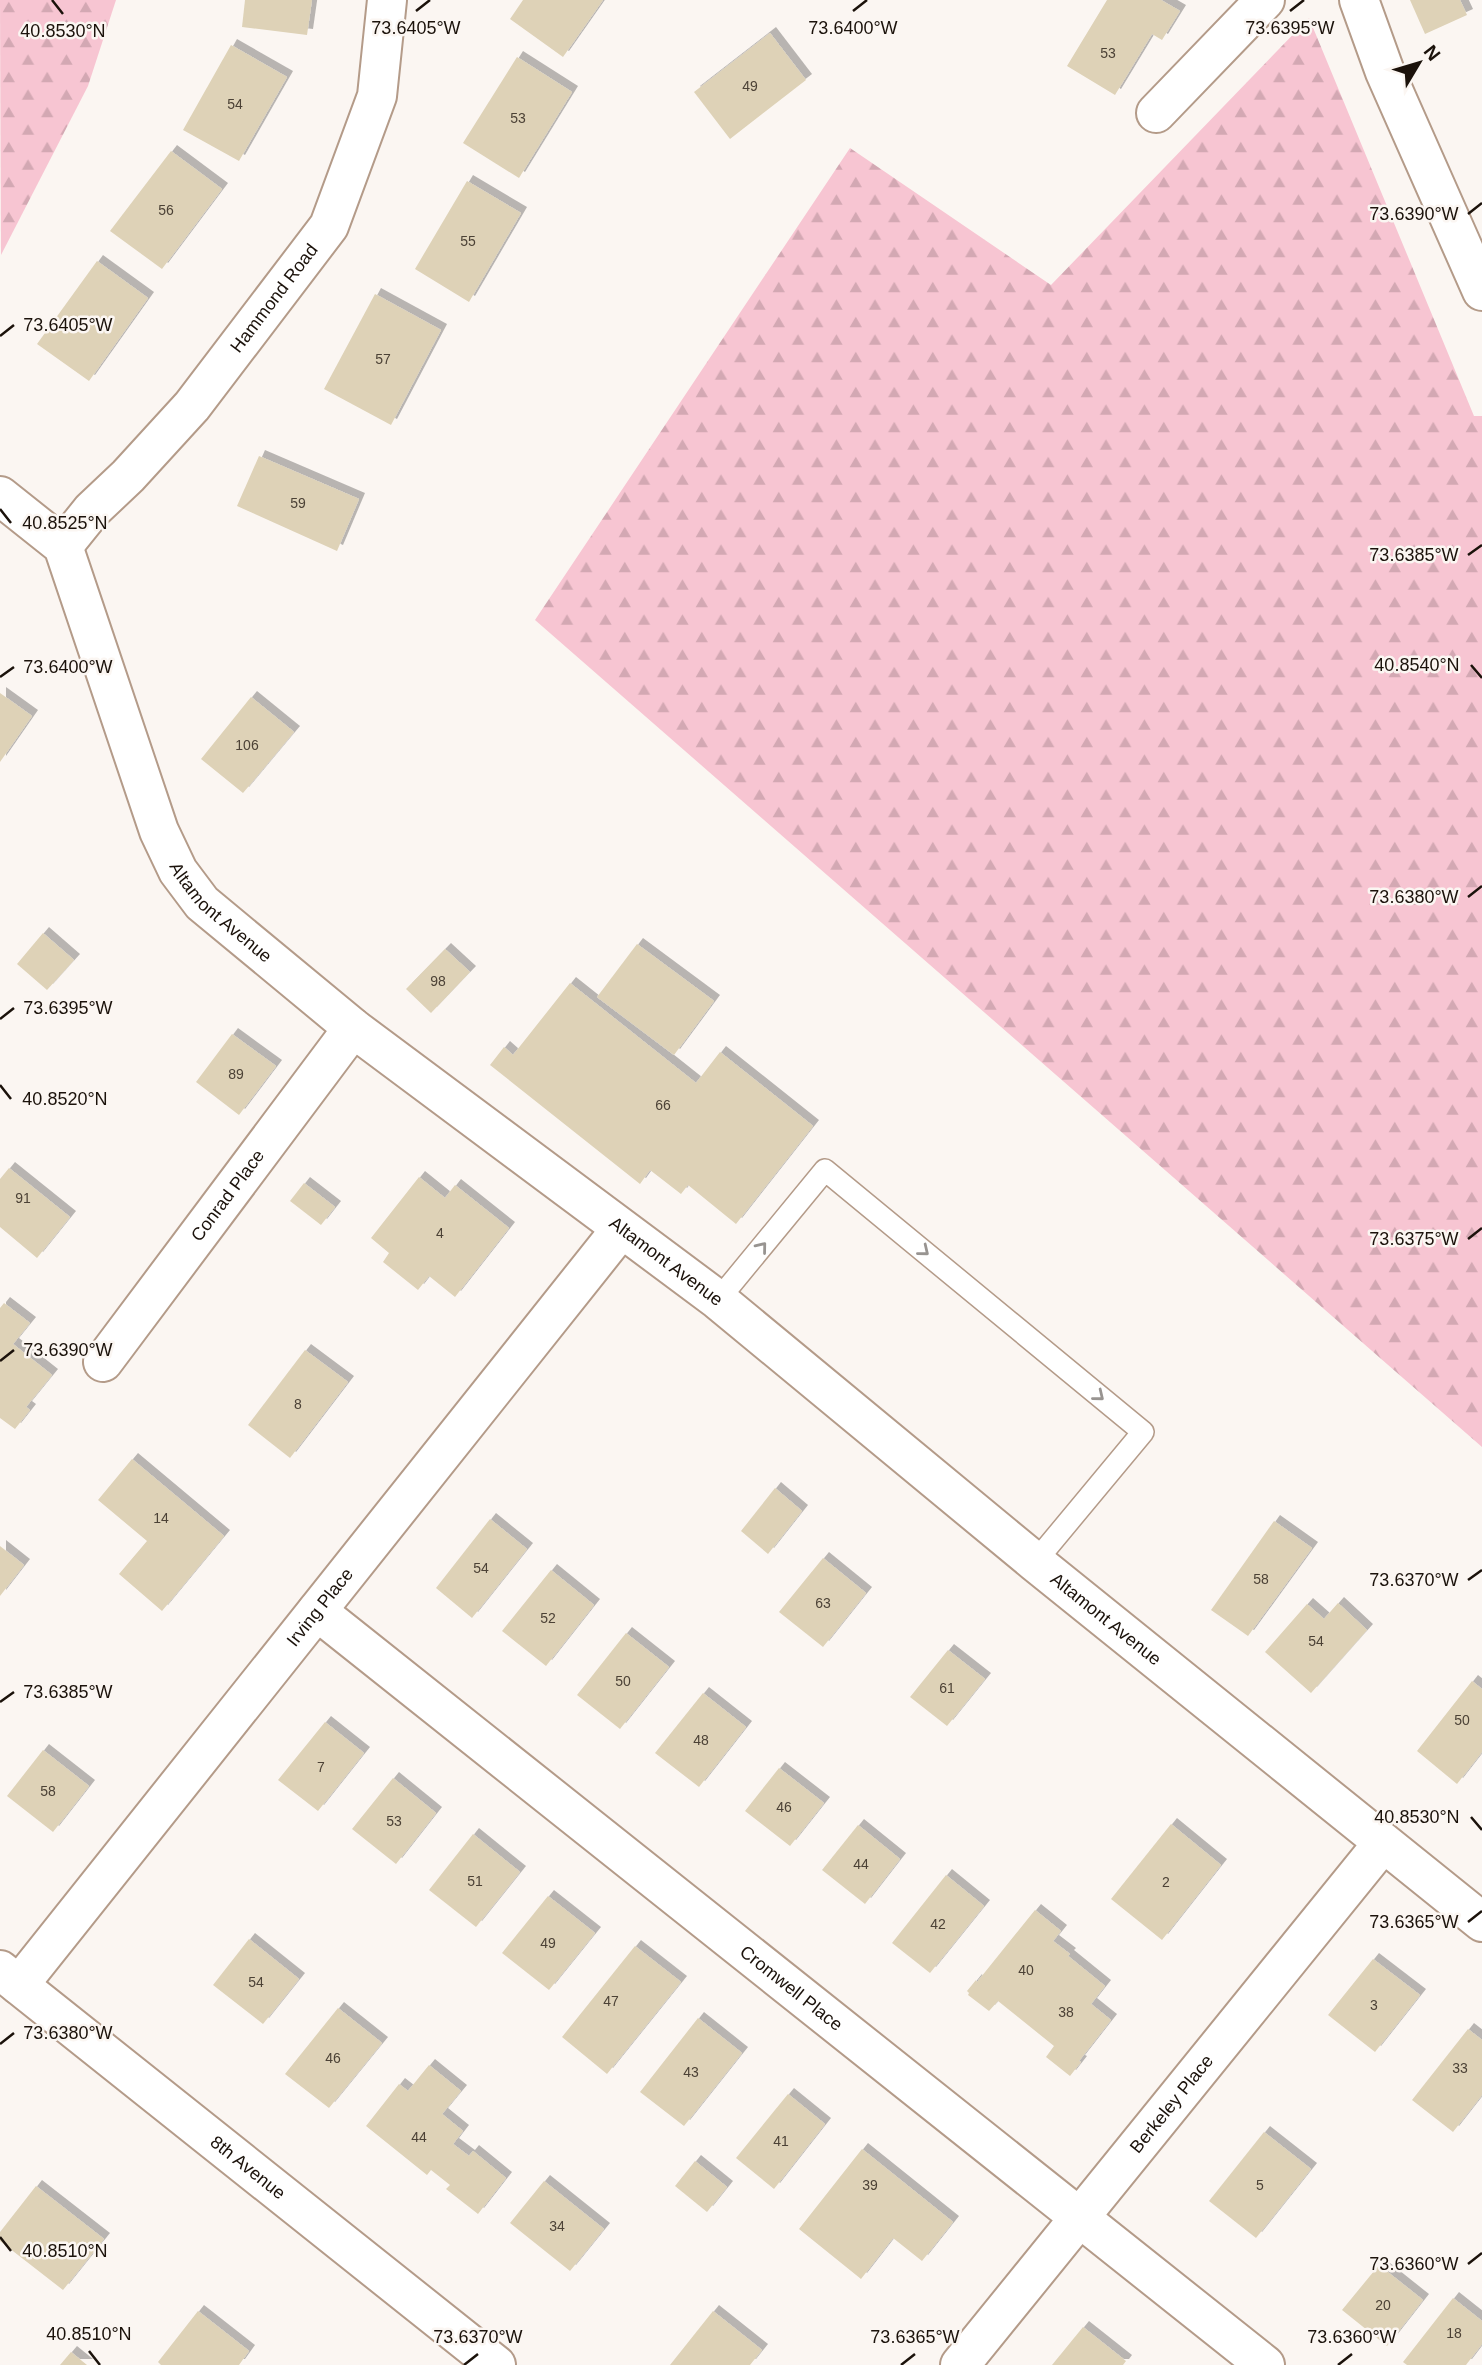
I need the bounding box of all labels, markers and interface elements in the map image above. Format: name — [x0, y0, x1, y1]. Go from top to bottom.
text: 73.6405°W — [371, 18, 461, 38]
text: 73.6400°W — [808, 18, 898, 38]
text: 73.6395°W — [1245, 18, 1335, 38]
text: 40.8530°N — [20, 21, 106, 41]
north arrow — [1384, 28, 1454, 98]
text: N — [1420, 41, 1445, 65]
house number: 53 — [1100, 45, 1116, 61]
house number: 49 — [742, 78, 758, 94]
house number: 54 — [227, 96, 243, 112]
house number: 53 — [510, 110, 526, 126]
house number: 56 — [158, 202, 174, 218]
text: 73.6390°W — [1369, 204, 1459, 224]
house number: 55 — [460, 233, 476, 249]
street label: Hammond Road — [226, 240, 322, 356]
text: 73.6405°W — [23, 315, 113, 335]
house number: 57 — [375, 351, 391, 367]
house number: 59 — [290, 495, 306, 511]
text: 40.8525°N — [22, 513, 108, 533]
text: 73.6385°W — [1369, 545, 1459, 565]
text: 40.8540°N — [1374, 655, 1460, 675]
text: 73.6400°W — [23, 657, 113, 677]
house number: 106 — [235, 737, 259, 753]
street label: Altamont Avenue — [165, 859, 276, 966]
text: 73.6380°W — [1369, 887, 1459, 907]
house number: 98 — [430, 973, 446, 989]
text: 73.6395°W — [23, 998, 113, 1018]
house number: 89 — [228, 1066, 244, 1082]
text: 40.8520°N — [22, 1089, 108, 1109]
house number: 66 — [655, 1097, 671, 1113]
street label: Conrad Place — [187, 1146, 268, 1245]
house number: 91 — [15, 1190, 31, 1206]
street label: Altamont Avenue — [606, 1213, 727, 1310]
house number: 4 — [436, 1225, 444, 1241]
text: 73.6375°W — [1369, 1229, 1459, 1249]
one-way arrow — [753, 1243, 766, 1255]
one-way arrow — [916, 1243, 928, 1256]
text: 73.6390°W — [23, 1340, 113, 1360]
one-way arrow — [1091, 1388, 1104, 1400]
house number: 8 — [294, 1396, 302, 1412]
house number: 14 — [153, 1510, 169, 1526]
house number: 54 — [473, 1560, 489, 1576]
street label: Irving Place — [283, 1564, 357, 1650]
street label: Altamont Avenue — [1047, 1569, 1165, 1670]
text: 73.6370°W — [1369, 1570, 1459, 1590]
house number: 58 — [1253, 1571, 1269, 1587]
house number: 63 — [815, 1595, 831, 1611]
house number: 52 — [540, 1610, 556, 1626]
house number: 54 — [1308, 1633, 1324, 1649]
house number: 50 — [615, 1673, 631, 1689]
house number: 61 — [939, 1680, 955, 1696]
text: 73.6385°W — [23, 1682, 113, 1702]
house number: 50 — [1454, 1712, 1470, 1728]
house number: 48 — [693, 1732, 709, 1748]
house number: 7 — [317, 1759, 325, 1775]
house number: 58 — [40, 1783, 56, 1799]
house number: 46 — [776, 1799, 792, 1815]
text: 40.8530°N — [1374, 1807, 1460, 1827]
house number: 53 — [386, 1813, 402, 1829]
house number: 44 — [853, 1856, 869, 1872]
house number: 51 — [467, 1873, 483, 1889]
house number: 2 — [1162, 1874, 1170, 1890]
text: 73.6365°W — [1369, 1912, 1459, 1932]
house number: 42 — [930, 1916, 946, 1932]
house number: 49 — [540, 1935, 556, 1951]
street label: Cromwell Place — [736, 1941, 846, 2035]
house number: 40 — [1018, 1962, 1034, 1978]
house number: 54 — [248, 1974, 264, 1990]
house number: 47 — [603, 1993, 619, 2009]
house number: 3 — [1370, 1997, 1378, 2013]
house number: 38 — [1058, 2004, 1074, 2020]
text: 73.6380°W — [23, 2023, 113, 2043]
house number: 46 — [325, 2050, 341, 2066]
street label: Berkeley Place — [1126, 2051, 1217, 2157]
house number: 33 — [1452, 2060, 1468, 2076]
house number: 43 — [683, 2064, 699, 2080]
house number: 44 — [411, 2129, 427, 2145]
street label: 8th Avenue — [207, 2132, 289, 2203]
house number: 41 — [773, 2133, 789, 2149]
house number: 39 — [862, 2177, 878, 2193]
house number: 5 — [1256, 2177, 1264, 2193]
house number: 34 — [549, 2218, 565, 2234]
text: 40.8510°N — [22, 2241, 108, 2261]
text: 73.6360°W — [1369, 2254, 1459, 2274]
house number: 20 — [1375, 2297, 1391, 2313]
text: 40.8510°N — [46, 2324, 132, 2344]
house number: 18 — [1446, 2325, 1462, 2341]
text: 73.6370°W — [433, 2327, 523, 2347]
text: 73.6365°W — [870, 2327, 960, 2347]
text: 73.6360°W — [1307, 2327, 1397, 2347]

